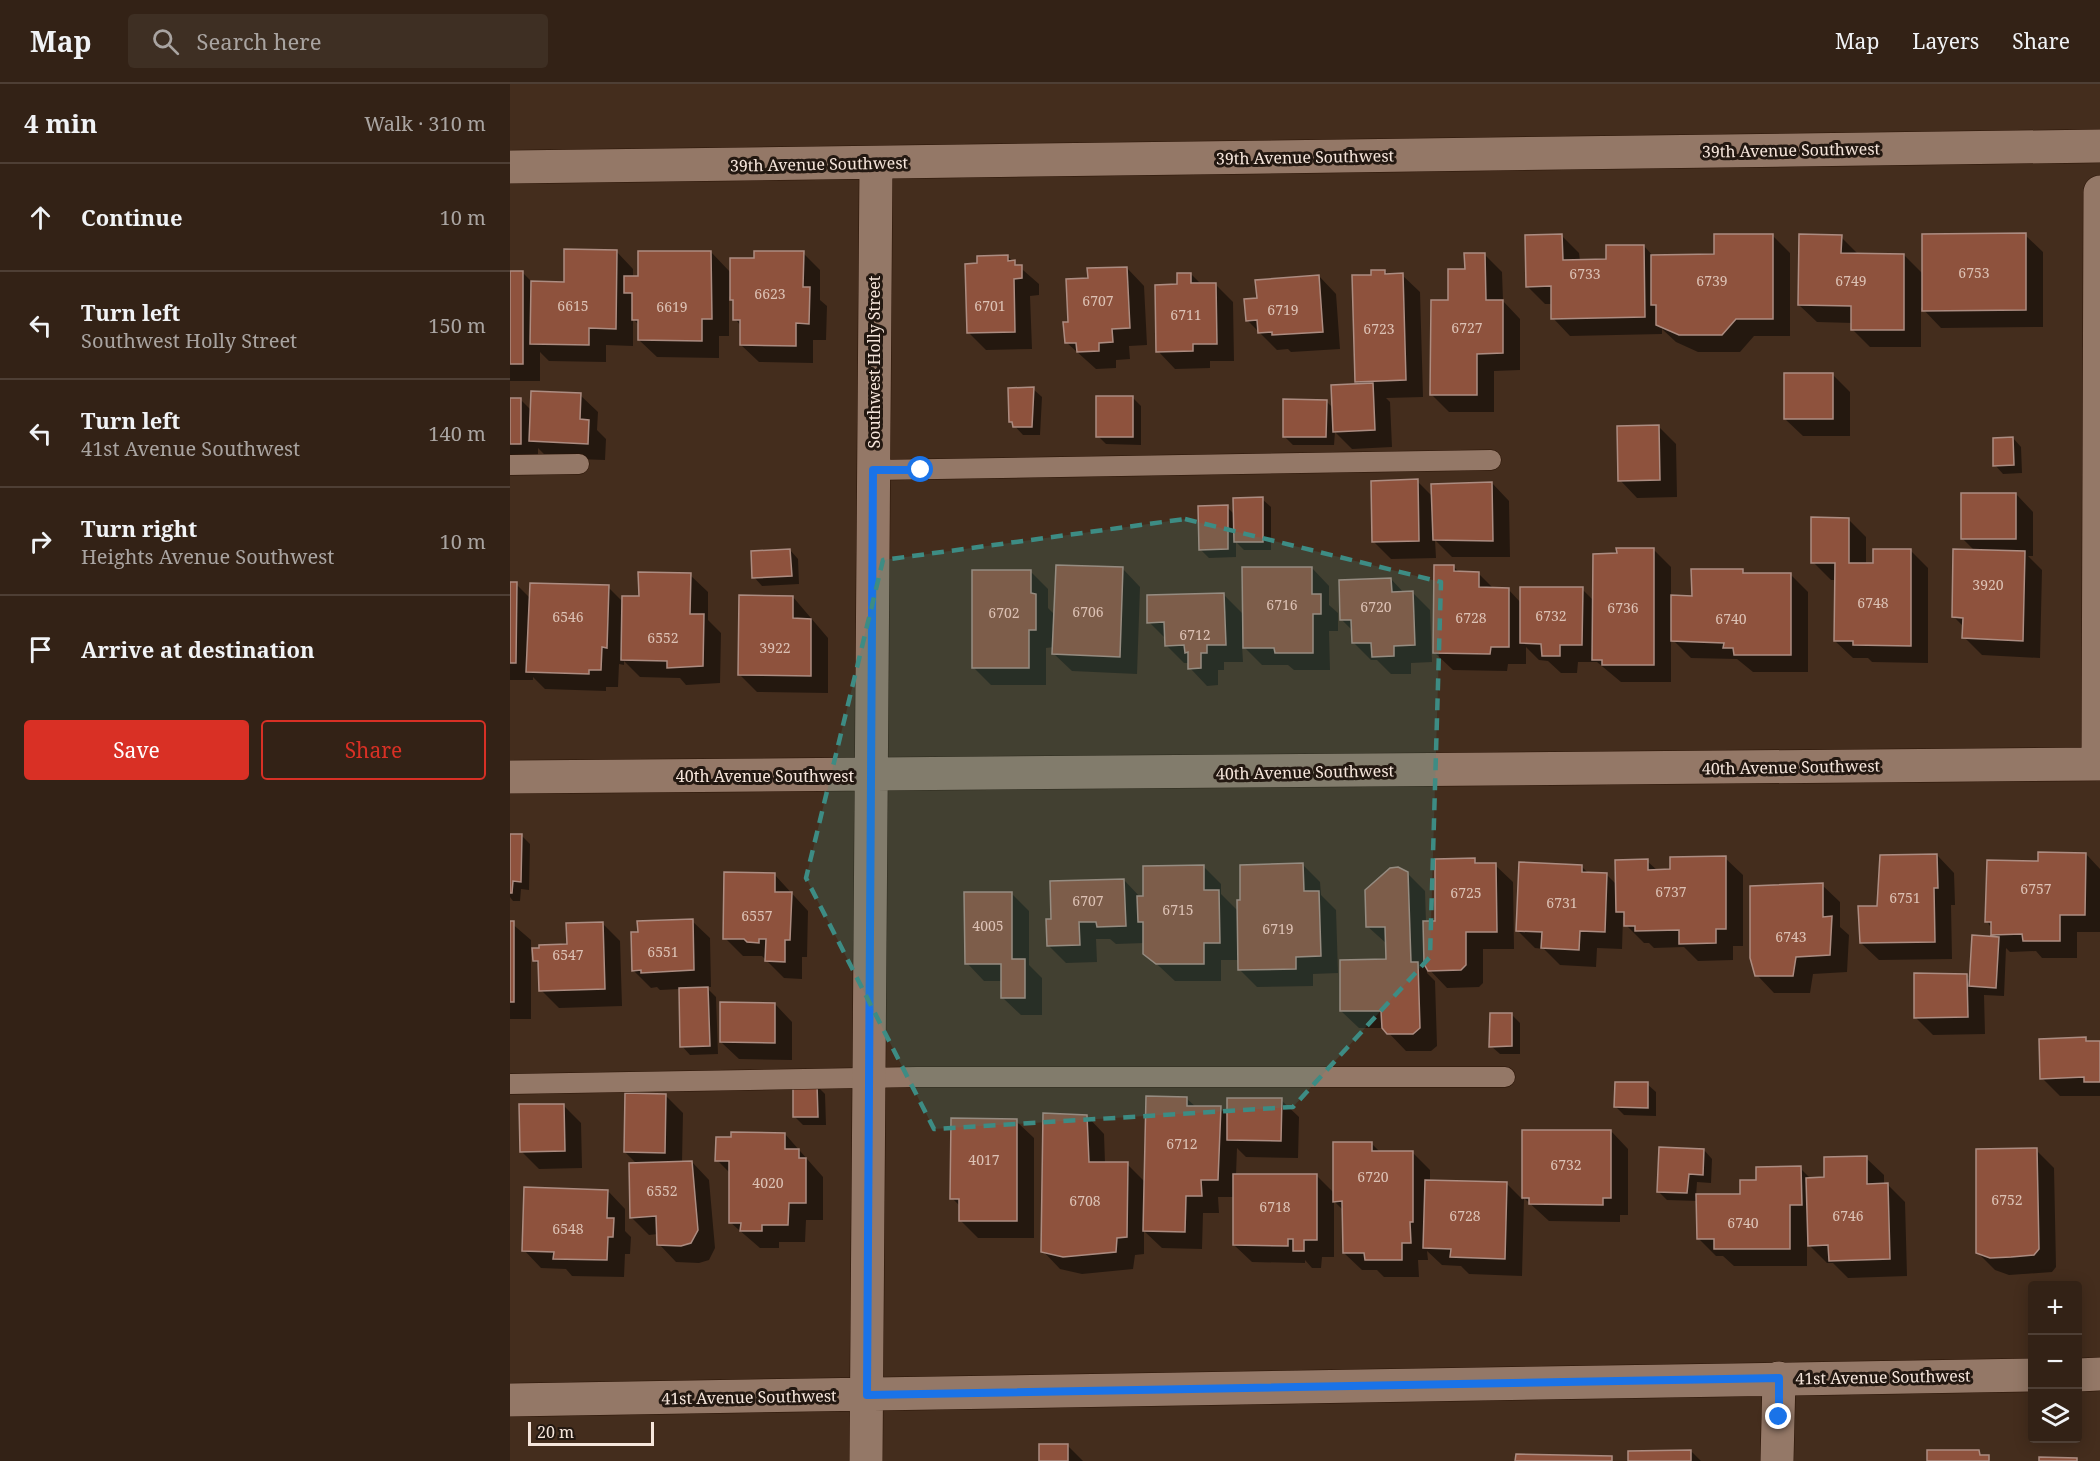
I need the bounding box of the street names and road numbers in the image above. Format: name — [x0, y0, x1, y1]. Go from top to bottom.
street label: 39th Avenue Southwest — [1702, 137, 1881, 163]
street label: 39th Avenue Southwest — [1216, 144, 1395, 170]
street label: 39th Avenue Southwest — [730, 151, 909, 177]
street label: Southwest Holly Street — [863, 275, 885, 448]
street label: 40th Avenue Southwest — [1702, 754, 1881, 780]
street label: 40th Avenue Southwest — [1216, 759, 1395, 785]
street label: 40th Avenue Southwest — [676, 765, 854, 787]
street label: 41st Avenue Southwest — [1795, 1364, 1971, 1390]
street label: 41st Avenue Southwest — [661, 1384, 837, 1410]

